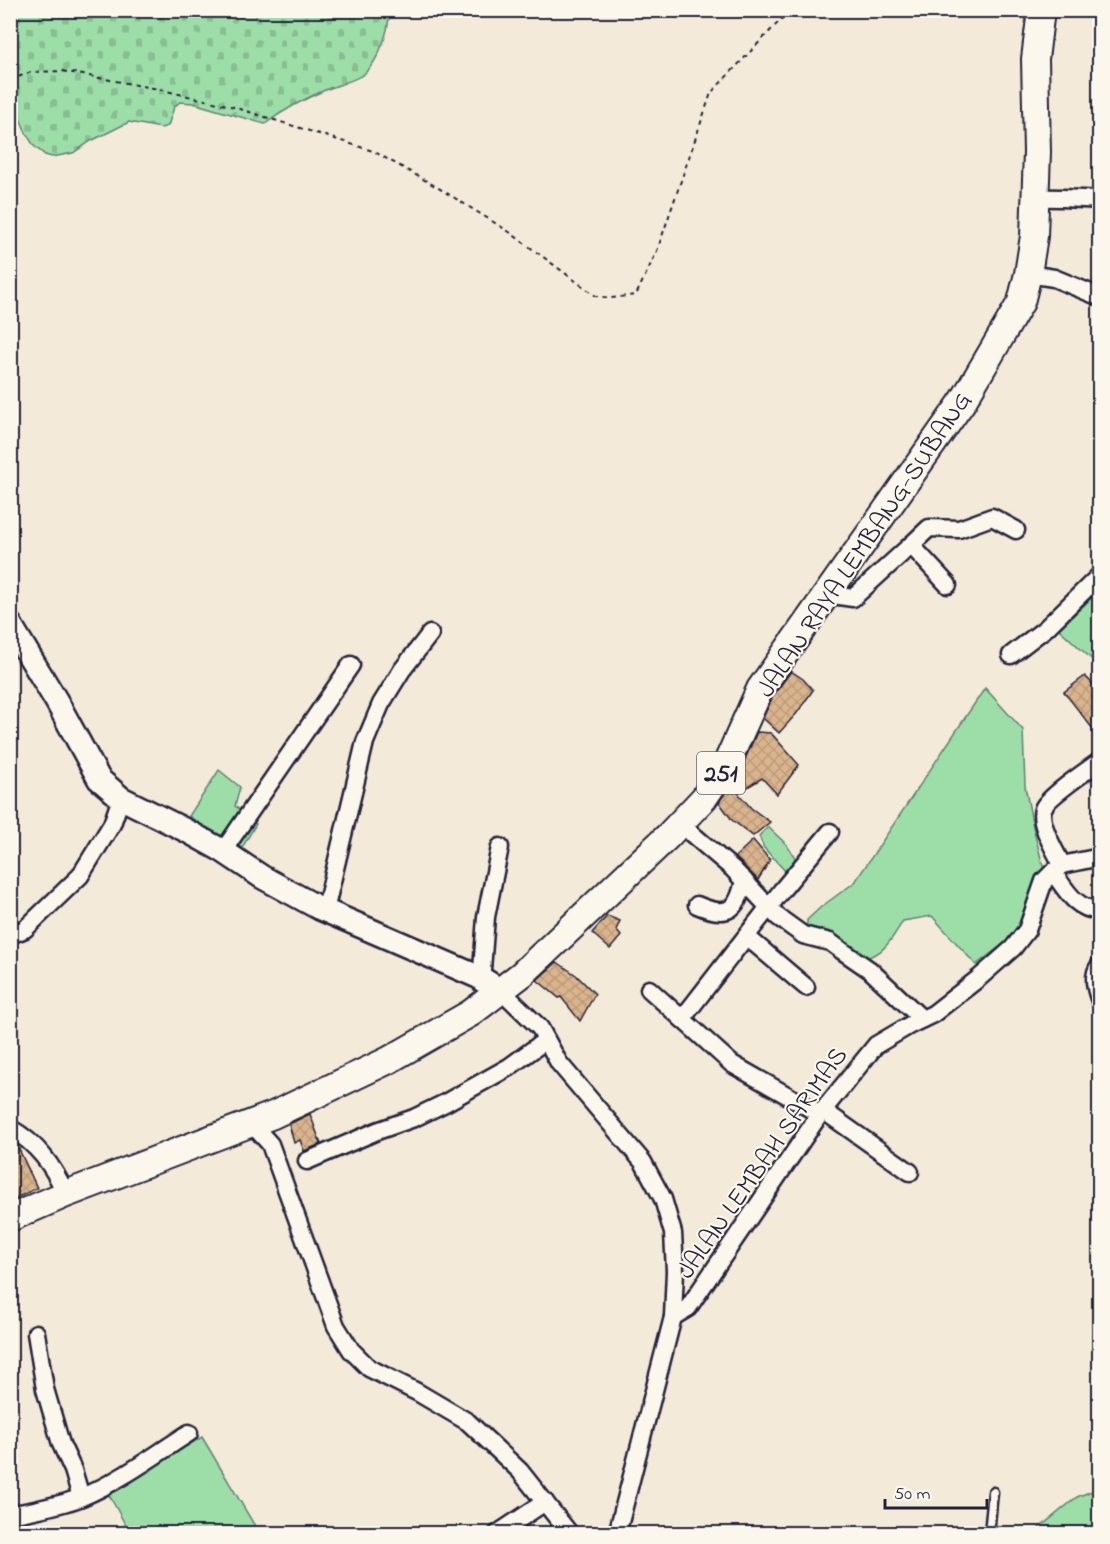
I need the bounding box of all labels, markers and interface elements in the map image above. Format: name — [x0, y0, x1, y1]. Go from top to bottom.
street label: JALAN RAYA LEMBANG-SUBANG — [749, 385, 982, 706]
road number: 251 — [697, 752, 745, 794]
street label: JALAN LEMBAH SARIMAS — [669, 1040, 858, 1288]
scale bar — [885, 1472, 987, 1510]
text: 50 m — [894, 1482, 931, 1508]

